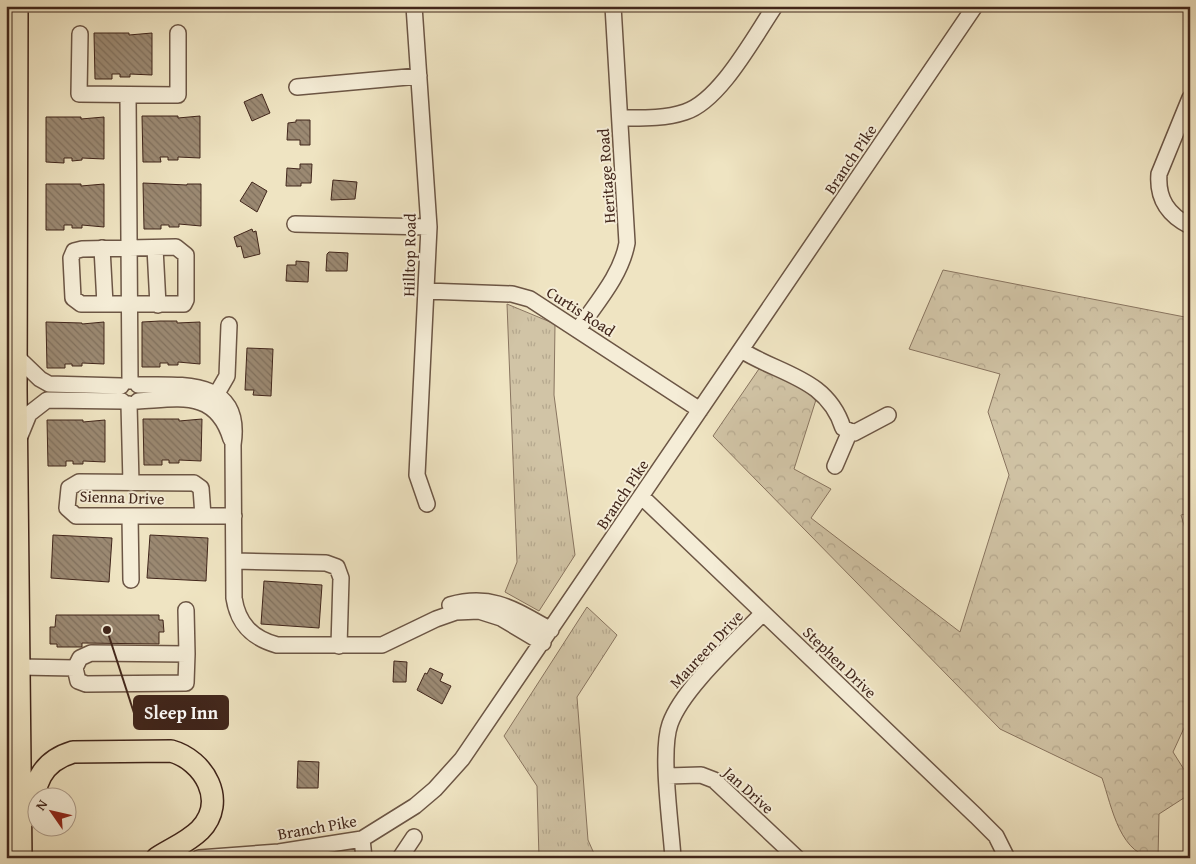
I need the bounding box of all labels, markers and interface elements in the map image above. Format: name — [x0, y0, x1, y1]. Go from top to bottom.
street label: Branch Pike — [818, 119, 882, 199]
street label: Heritage Road — [591, 127, 621, 224]
street label: Hilltop Road — [396, 213, 422, 297]
street label: Curtis Road — [542, 280, 620, 342]
street label: Branch Pike — [590, 454, 654, 534]
street label: Sienna Drive — [79, 484, 165, 510]
street label: Maureen Drive — [663, 605, 749, 693]
street label: Stephen Drive — [798, 621, 882, 703]
callout: Sleep Inn — [134, 696, 228, 729]
text: Sleep Inn — [144, 699, 218, 726]
street label: Jan Drive — [717, 759, 780, 819]
north arrow — [28, 786, 78, 836]
text: N — [30, 795, 52, 814]
street label: Branch Pike — [276, 808, 358, 846]

